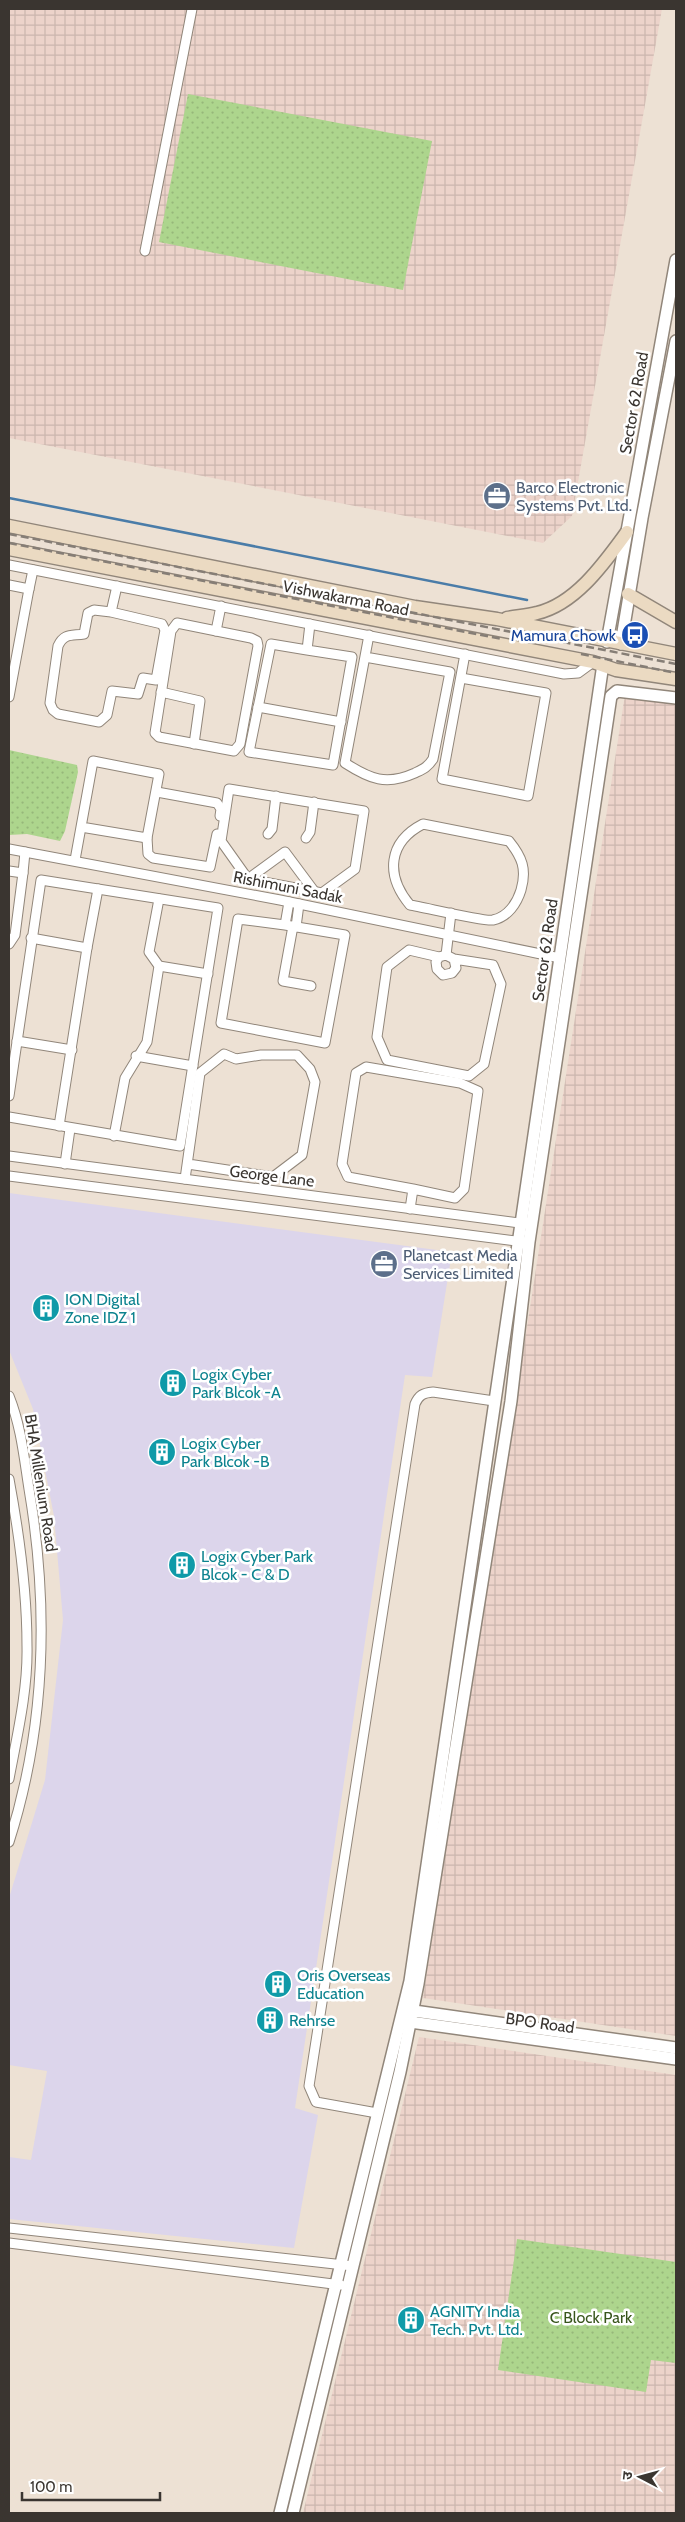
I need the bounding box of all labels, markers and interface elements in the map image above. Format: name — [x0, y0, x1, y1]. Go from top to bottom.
street label: Sector 62 Road — [616, 350, 652, 456]
place label: Barco Electronic Systems Pvt. Ltd. — [516, 478, 632, 515]
office icon: Barco Electronic Systems Pvt. Ltd. — [482, 481, 512, 511]
street label: Vishwakarma Road — [281, 576, 411, 620]
bus stop icon: Mamura Chowk — [620, 620, 650, 650]
place label: Mamura Chowk — [511, 626, 617, 645]
street label: Rishimuni Sadak — [232, 867, 345, 907]
street label: Sector 62 Road — [528, 898, 562, 1002]
street label: George Lane — [229, 1161, 315, 1191]
place label: Planetcast Media Services Limited — [403, 1246, 518, 1283]
office icon: Planetcast Media Services Limited — [369, 1249, 399, 1279]
place label: ION Digital Zone IDZ 1 — [65, 1290, 140, 1327]
building icon: ION Digital Zone IDZ 1 — [31, 1293, 61, 1323]
place label: Logix Cyber Park Blcok -A — [192, 1365, 281, 1402]
building icon: Logix Cyber Park Blcok -A — [158, 1368, 188, 1398]
street label: BHA Millenium Road — [21, 1413, 61, 1553]
place label: Logix Cyber Park Blcok -B — [181, 1434, 270, 1471]
building icon: Logix Cyber Park Blcok -B — [147, 1437, 177, 1467]
place label: Logix Cyber Park Blcok - C & D — [201, 1547, 314, 1584]
building icon: Logix Cyber Park Blcok - C & D — [167, 1550, 197, 1580]
place label: Oris Overseas Education — [297, 1966, 391, 2003]
building icon: Oris Overseas Education — [263, 1969, 293, 1999]
building icon: Rehrse — [255, 2005, 285, 2035]
street label: BPO Road — [504, 2009, 576, 2037]
place label: Rehrse — [289, 2011, 335, 2030]
place label: AGNITY India Tech. Pvt. Ltd. — [430, 2302, 523, 2339]
building icon: AGNITY India Tech. Pvt. Ltd. — [396, 2305, 426, 2335]
park label: C Block Park — [550, 2308, 633, 2327]
north arrow — [615, 2452, 665, 2502]
scale bar — [22, 2470, 160, 2502]
text: उ — [618, 2470, 637, 2481]
text: 100 m — [30, 2478, 72, 2496]

